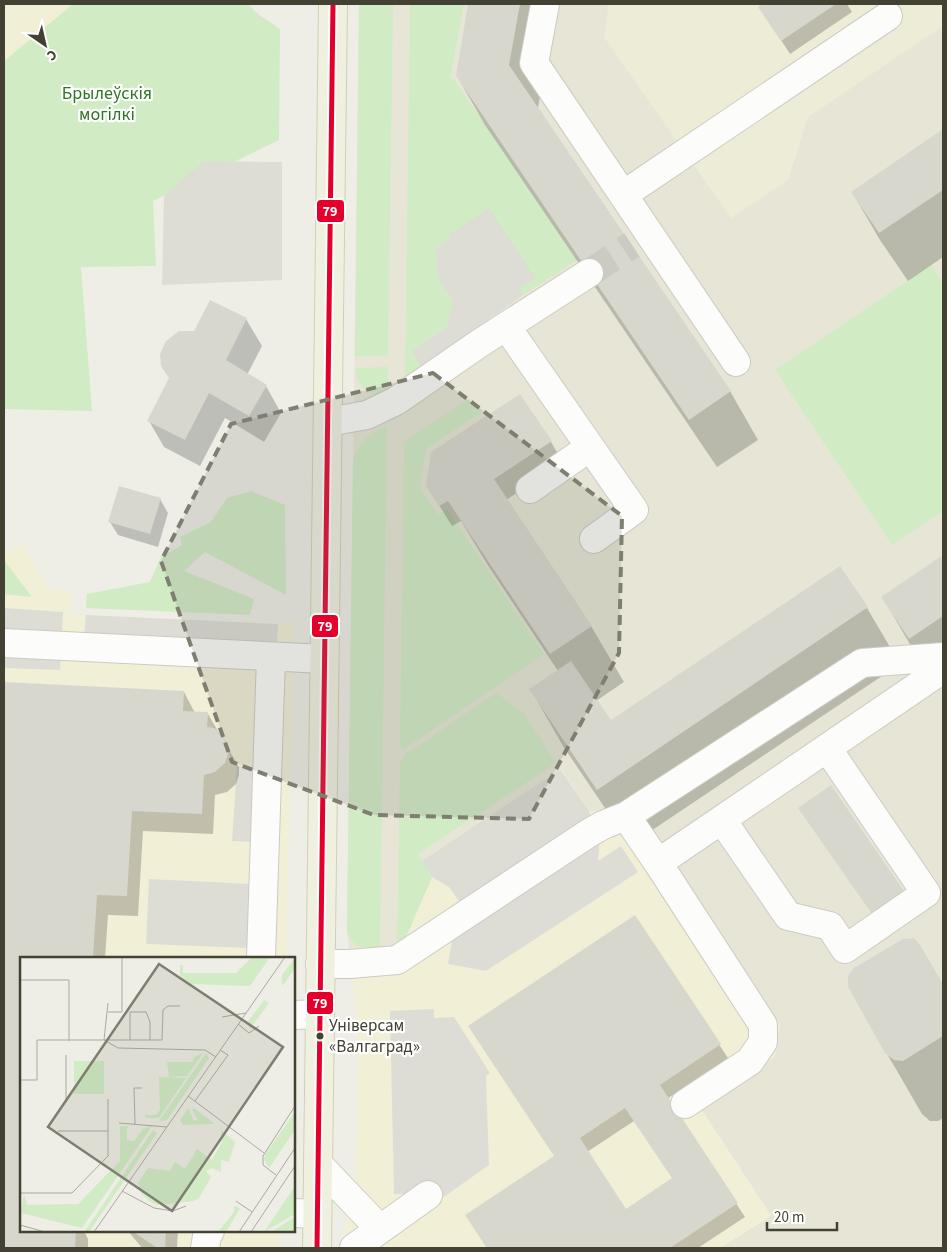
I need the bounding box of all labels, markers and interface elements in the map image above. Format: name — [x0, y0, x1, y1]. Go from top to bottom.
north arrow — [20, 20, 70, 70]
text: С — [43, 44, 61, 66]
park label: Брылеўскія могілкі — [62, 81, 152, 127]
line badge: 79 — [316, 199, 345, 223]
text: 79 — [323, 202, 337, 222]
line badge: 79 — [311, 614, 339, 638]
text: 79 — [318, 617, 332, 637]
inset map — [20, 957, 295, 1232]
line badge: 79 — [306, 991, 334, 1015]
text: 79 — [313, 994, 327, 1014]
place label: Універсам «Валгаград» — [329, 1014, 420, 1059]
marker: Універсам «Валгаград» — [315, 1031, 325, 1041]
scale bar — [767, 1200, 837, 1232]
text: 20 m — [774, 1207, 804, 1228]

